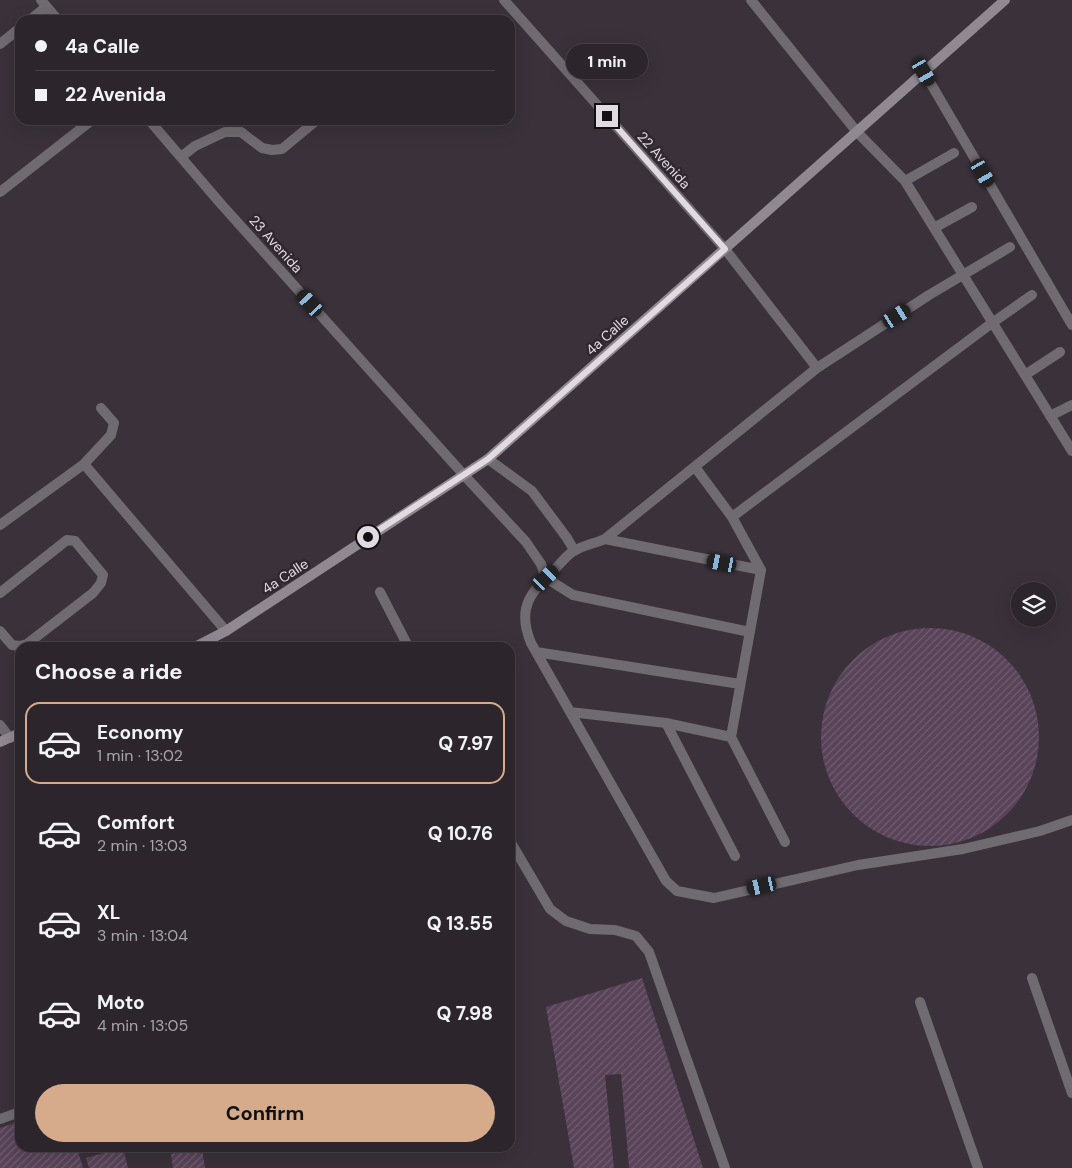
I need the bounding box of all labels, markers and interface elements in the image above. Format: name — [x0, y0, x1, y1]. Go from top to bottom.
text: 4a Calle — [65, 34, 140, 59]
callout: 1 min — [566, 44, 648, 78]
text: 1 min — [588, 51, 626, 72]
car — [910, 55, 937, 89]
text: 22 Avenida — [65, 82, 166, 107]
route end — [596, 105, 618, 127]
street label: 22 Avenida — [633, 128, 695, 192]
car — [969, 156, 996, 190]
street label: 23 Avenida — [245, 211, 307, 277]
car — [294, 287, 325, 319]
car — [880, 302, 913, 330]
street label: 4a Calle — [582, 311, 632, 359]
route start — [357, 526, 379, 548]
car — [705, 553, 738, 573]
street label: 4a Calle — [258, 554, 312, 598]
car — [529, 562, 562, 594]
map controls — [1011, 582, 1056, 627]
button: layers — [1011, 582, 1056, 627]
text: Choose a ride — [35, 657, 183, 686]
text: Economy — [97, 720, 184, 745]
icon: car — [37, 721, 82, 766]
text: Q 7.97 — [438, 731, 493, 756]
text: 1 min · 13:02 — [97, 745, 183, 766]
text: Comfort — [97, 810, 175, 835]
icon: car — [37, 811, 82, 856]
text: Q 10.76 — [428, 821, 493, 846]
text: 2 min · 13:03 — [97, 835, 188, 856]
car — [745, 875, 778, 897]
text: XL — [97, 900, 120, 925]
icon: car — [37, 901, 82, 946]
text: Q 13.55 — [427, 911, 493, 936]
text: 3 min · 13:04 — [97, 925, 188, 946]
text: Moto — [97, 990, 145, 1015]
icon: car — [37, 991, 82, 1036]
text: Q 7.98 — [436, 1001, 493, 1026]
text: 4 min · 13:05 — [97, 1015, 188, 1036]
button: Confirm — [35, 1084, 495, 1142]

